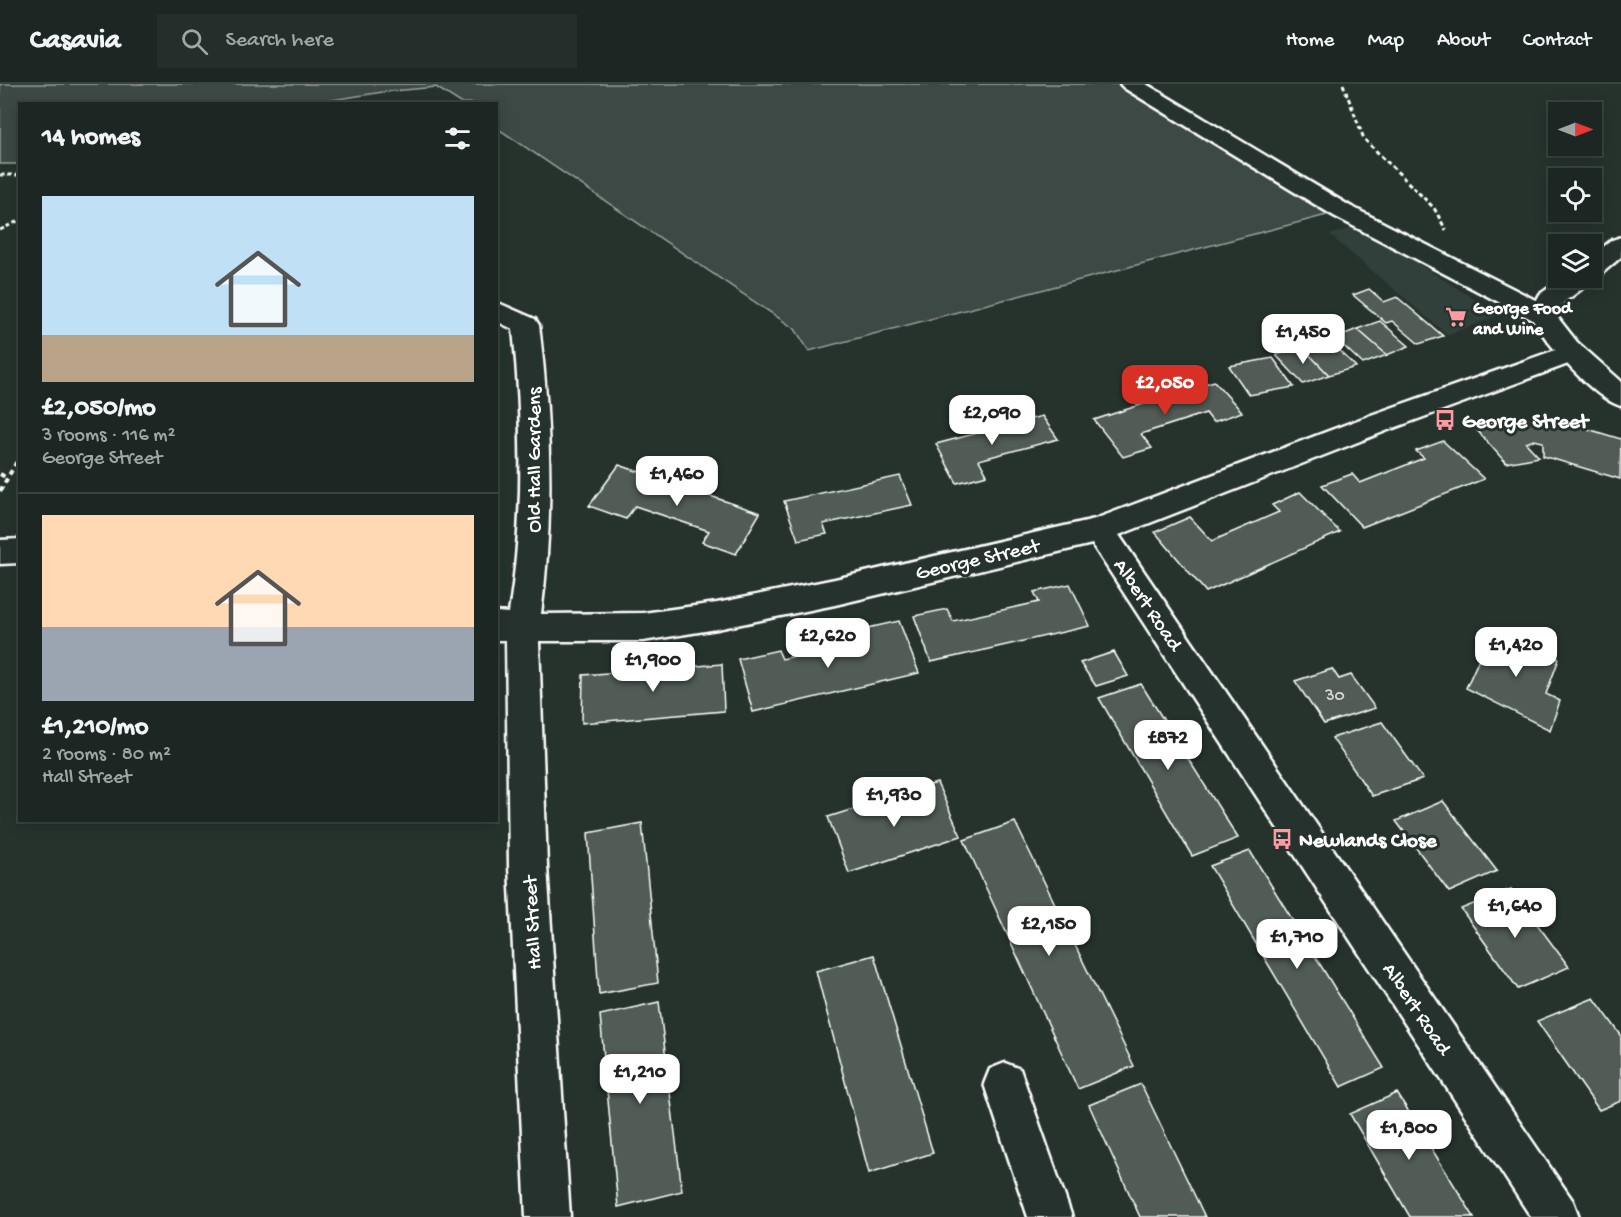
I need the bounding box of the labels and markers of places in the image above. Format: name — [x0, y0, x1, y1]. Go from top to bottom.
place label: George Food and Wine — [1472, 299, 1574, 341]
supermarket icon: George Food and Wine — [1444, 305, 1468, 329]
pin: £1,450 — [1254, 314, 1352, 365]
pin: £2,050 — [1116, 365, 1214, 416]
pin: £2,090 — [943, 395, 1041, 446]
bus stop icon: George Street — [1433, 408, 1457, 432]
place label: George Street — [1462, 411, 1591, 436]
pin: £1,460 — [628, 456, 726, 507]
pin: £2,620 — [779, 618, 877, 669]
pin: £1,420 — [1467, 627, 1565, 678]
pin: £1,900 — [604, 642, 702, 693]
pin: £872 — [1132, 720, 1204, 771]
pin: £1,930 — [845, 777, 943, 828]
bus stop icon: Newlands Close — [1270, 827, 1294, 851]
place label: Newlands Close — [1299, 830, 1438, 855]
pin: £1,640 — [1466, 888, 1564, 939]
pin: £2,150 — [1000, 906, 1098, 957]
pin: £1,710 — [1248, 919, 1346, 970]
pin: £1,210 — [591, 1054, 689, 1105]
pin: £1,800 — [1360, 1110, 1458, 1161]

